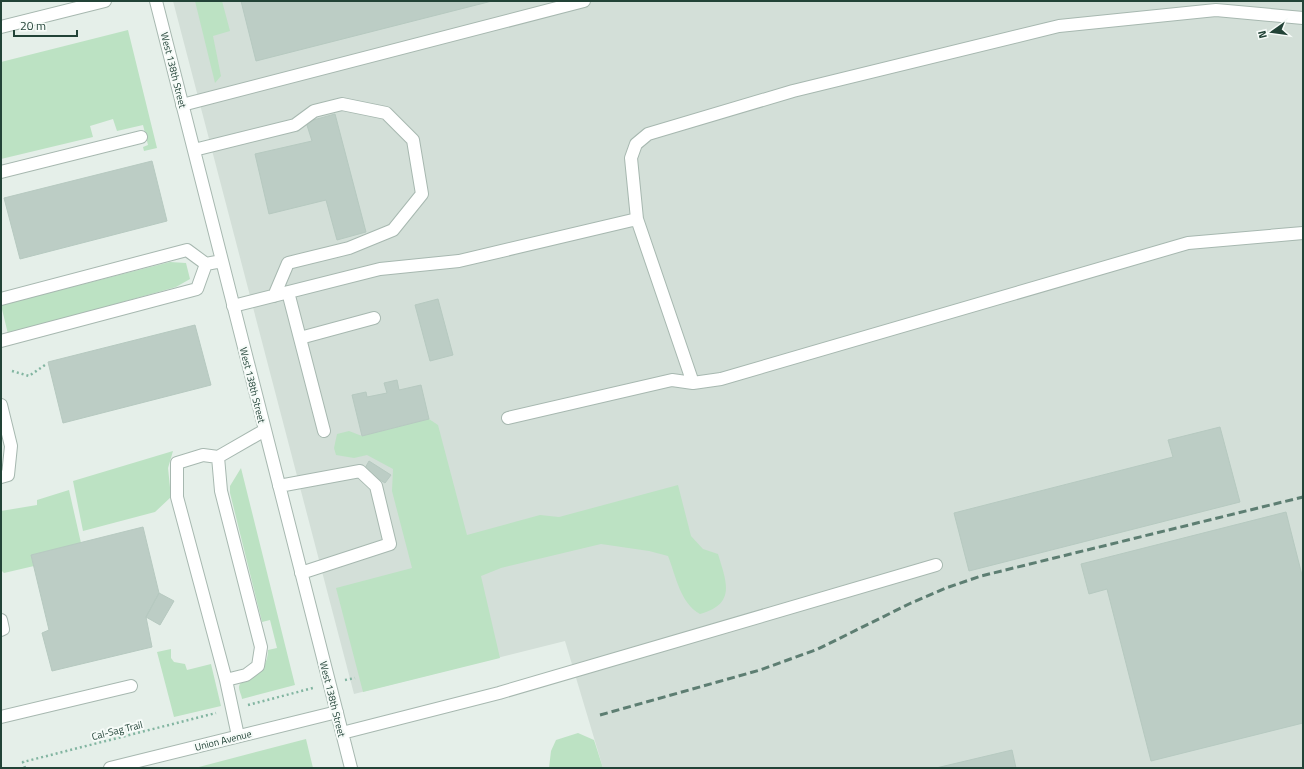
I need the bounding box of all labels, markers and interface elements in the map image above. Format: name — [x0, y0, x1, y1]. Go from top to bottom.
scale bar — [14, 12, 77, 38]
north arrow — [1252, 12, 1292, 52]
text: 20 m — [20, 16, 46, 35]
text: N — [1254, 29, 1271, 40]
street label: West 138th Street — [157, 31, 190, 110]
street label: West 138th Street — [236, 346, 269, 425]
street label: West 138th Street — [316, 660, 349, 739]
street label: Cal-Sag Trail — [90, 717, 144, 744]
street label: Union Avenue — [193, 726, 253, 755]

